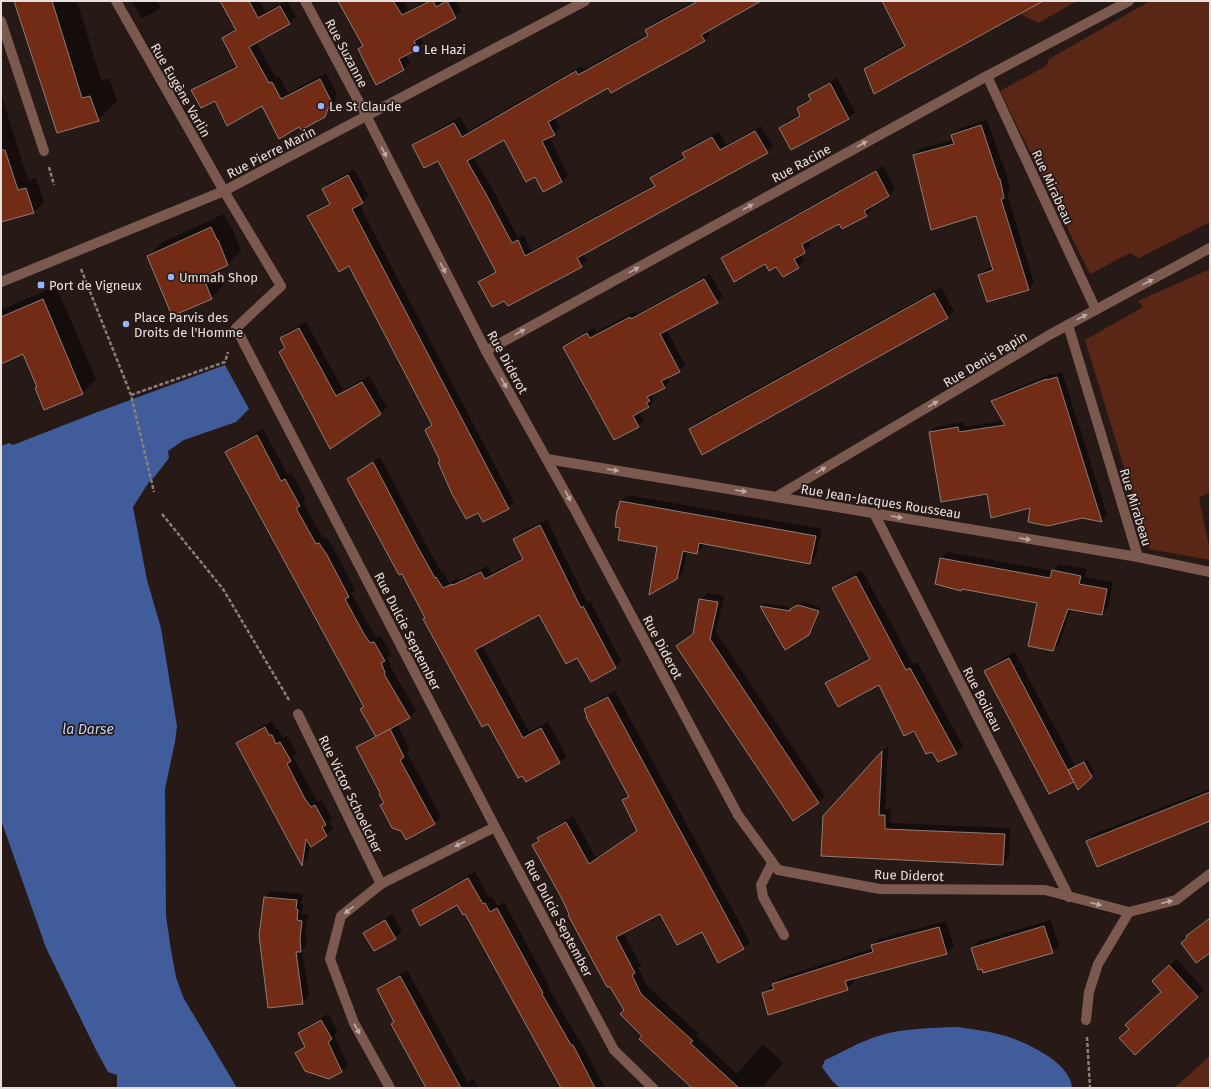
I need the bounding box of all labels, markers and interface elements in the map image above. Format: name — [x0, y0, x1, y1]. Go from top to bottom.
street label: Rue Suzanne — [322, 16, 371, 90]
street label: Rue Eugène Varlin — [148, 41, 214, 140]
place label: Le Hazi — [424, 42, 466, 57]
marker: Le Hazi — [411, 44, 421, 54]
place label: Le St Claude — [329, 99, 401, 114]
marker: Le St Claude — [316, 101, 326, 111]
street label: Rue Pierre Marin — [224, 124, 318, 181]
street label: Rue Racine — [769, 141, 833, 186]
one-way arrow — [856, 141, 868, 148]
one-way arrow — [381, 146, 388, 157]
street label: Rue Mirabeau — [1029, 147, 1076, 227]
one-way arrow — [742, 204, 754, 210]
one-way arrow — [440, 262, 447, 273]
one-way arrow — [628, 266, 640, 273]
place label: Ummah Shop — [179, 270, 258, 285]
marker: Ummah Shop — [166, 272, 176, 282]
place label: Port de Vigneux — [49, 278, 142, 293]
one-way arrow — [1142, 278, 1154, 285]
marker: Port de Vigneux — [36, 280, 46, 290]
place label: Place Parvis des Droits de l'Homme — [134, 310, 243, 340]
one-way arrow — [1077, 314, 1088, 321]
marker: Place Parvis des Droits de l'Homme — [121, 319, 131, 329]
street label: Rue Diderot — [484, 328, 531, 397]
street label: Rue Denis Papin — [941, 328, 1030, 390]
one-way arrow — [514, 329, 526, 336]
one-way arrow — [500, 377, 507, 389]
one-way arrow — [927, 401, 939, 408]
street label: Rue Mirabeau — [1117, 466, 1154, 548]
one-way arrow — [607, 467, 619, 473]
one-way arrow — [815, 467, 827, 474]
street label: Rue Jean-Jacques Rousseau — [800, 481, 962, 522]
one-way arrow — [735, 489, 747, 495]
one-way arrow — [564, 490, 571, 502]
one-way arrow — [891, 514, 903, 520]
one-way arrow — [1019, 536, 1032, 542]
street label: Rue Dulcie September — [371, 570, 444, 693]
street label: Rue Diderot — [640, 613, 686, 682]
street label: Rue Boileau — [960, 664, 1005, 734]
water label: la Darse — [62, 721, 114, 738]
street label: Rue Victor Schoelcher — [316, 733, 386, 855]
one-way arrow — [455, 841, 466, 847]
street label: Rue Dulcie September — [521, 857, 596, 979]
street label: Rue Diderot — [874, 867, 944, 884]
one-way arrow — [1161, 899, 1173, 905]
one-way arrow — [1091, 901, 1103, 907]
one-way arrow — [343, 905, 354, 914]
one-way arrow — [354, 1023, 361, 1035]

